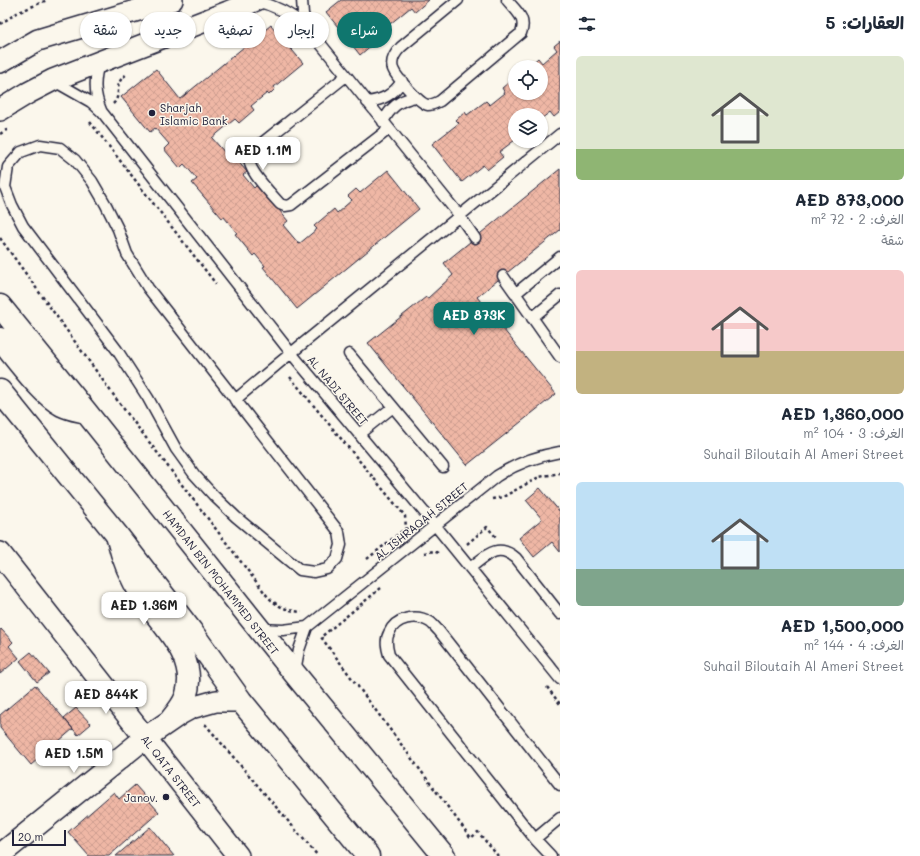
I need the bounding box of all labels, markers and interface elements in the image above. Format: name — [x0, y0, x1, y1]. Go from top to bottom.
text: العقارات: 5 — [826, 11, 904, 33]
chip: شقة — [80, 12, 132, 48]
chip: جديد — [140, 12, 196, 48]
chip: تصفية — [204, 12, 266, 48]
chip: إيجار — [274, 12, 329, 48]
chip: شراء — [337, 12, 392, 48]
icon: filters — [576, 13, 598, 35]
map controls — [508, 60, 548, 148]
button: locate — [508, 60, 548, 100]
icon: home — [704, 82, 776, 154]
place label: Sharjah Islamic Bank — [160, 100, 228, 128]
marker: Sharjah Islamic Bank — [147, 108, 157, 118]
button: layers — [508, 108, 548, 148]
pin: AED 1.1M — [222, 137, 304, 171]
text: AED 1.1M — [234, 141, 292, 158]
text: AED 873,000 — [795, 188, 904, 210]
text: الغرف: 2 · 72 m² — [811, 210, 904, 227]
text: شقة — [881, 231, 904, 248]
icon: home — [704, 296, 776, 368]
pin: AED 873K — [433, 302, 515, 336]
text: AED 873K — [442, 306, 506, 323]
street label: AL NADI STREET — [304, 352, 372, 428]
text: AED 1,360,000 — [781, 402, 904, 424]
text: الغرف: 3 · 104 m² — [803, 424, 904, 441]
text: Suhail Biloutaih Al Ameri Street — [703, 445, 904, 462]
street label: AL ISHRAQAH STREET — [371, 479, 471, 563]
street label: HAMDAN BIN MOHAMMED STREET — [160, 506, 282, 658]
icon: home — [704, 508, 776, 580]
pin: AED 1.36M — [98, 592, 190, 626]
text: AED 1.36M — [110, 596, 178, 613]
text: AED 1,500,000 — [780, 614, 904, 636]
text: الغرف: 4 · 144 m² — [804, 636, 904, 653]
text: Suhail Biloutaih Al Ameri Street — [703, 657, 904, 674]
pin: AED 844K — [65, 681, 147, 715]
text: AED 844K — [74, 685, 138, 702]
street label: AL QATA STREET — [138, 732, 204, 810]
pin: AED 1.5M — [33, 740, 115, 774]
text: AED 1.5M — [44, 744, 104, 761]
place label: Janov. — [124, 790, 158, 805]
marker: Janov. — [161, 792, 171, 802]
scale bar — [12, 828, 66, 847]
text: 20 m — [18, 829, 43, 844]

